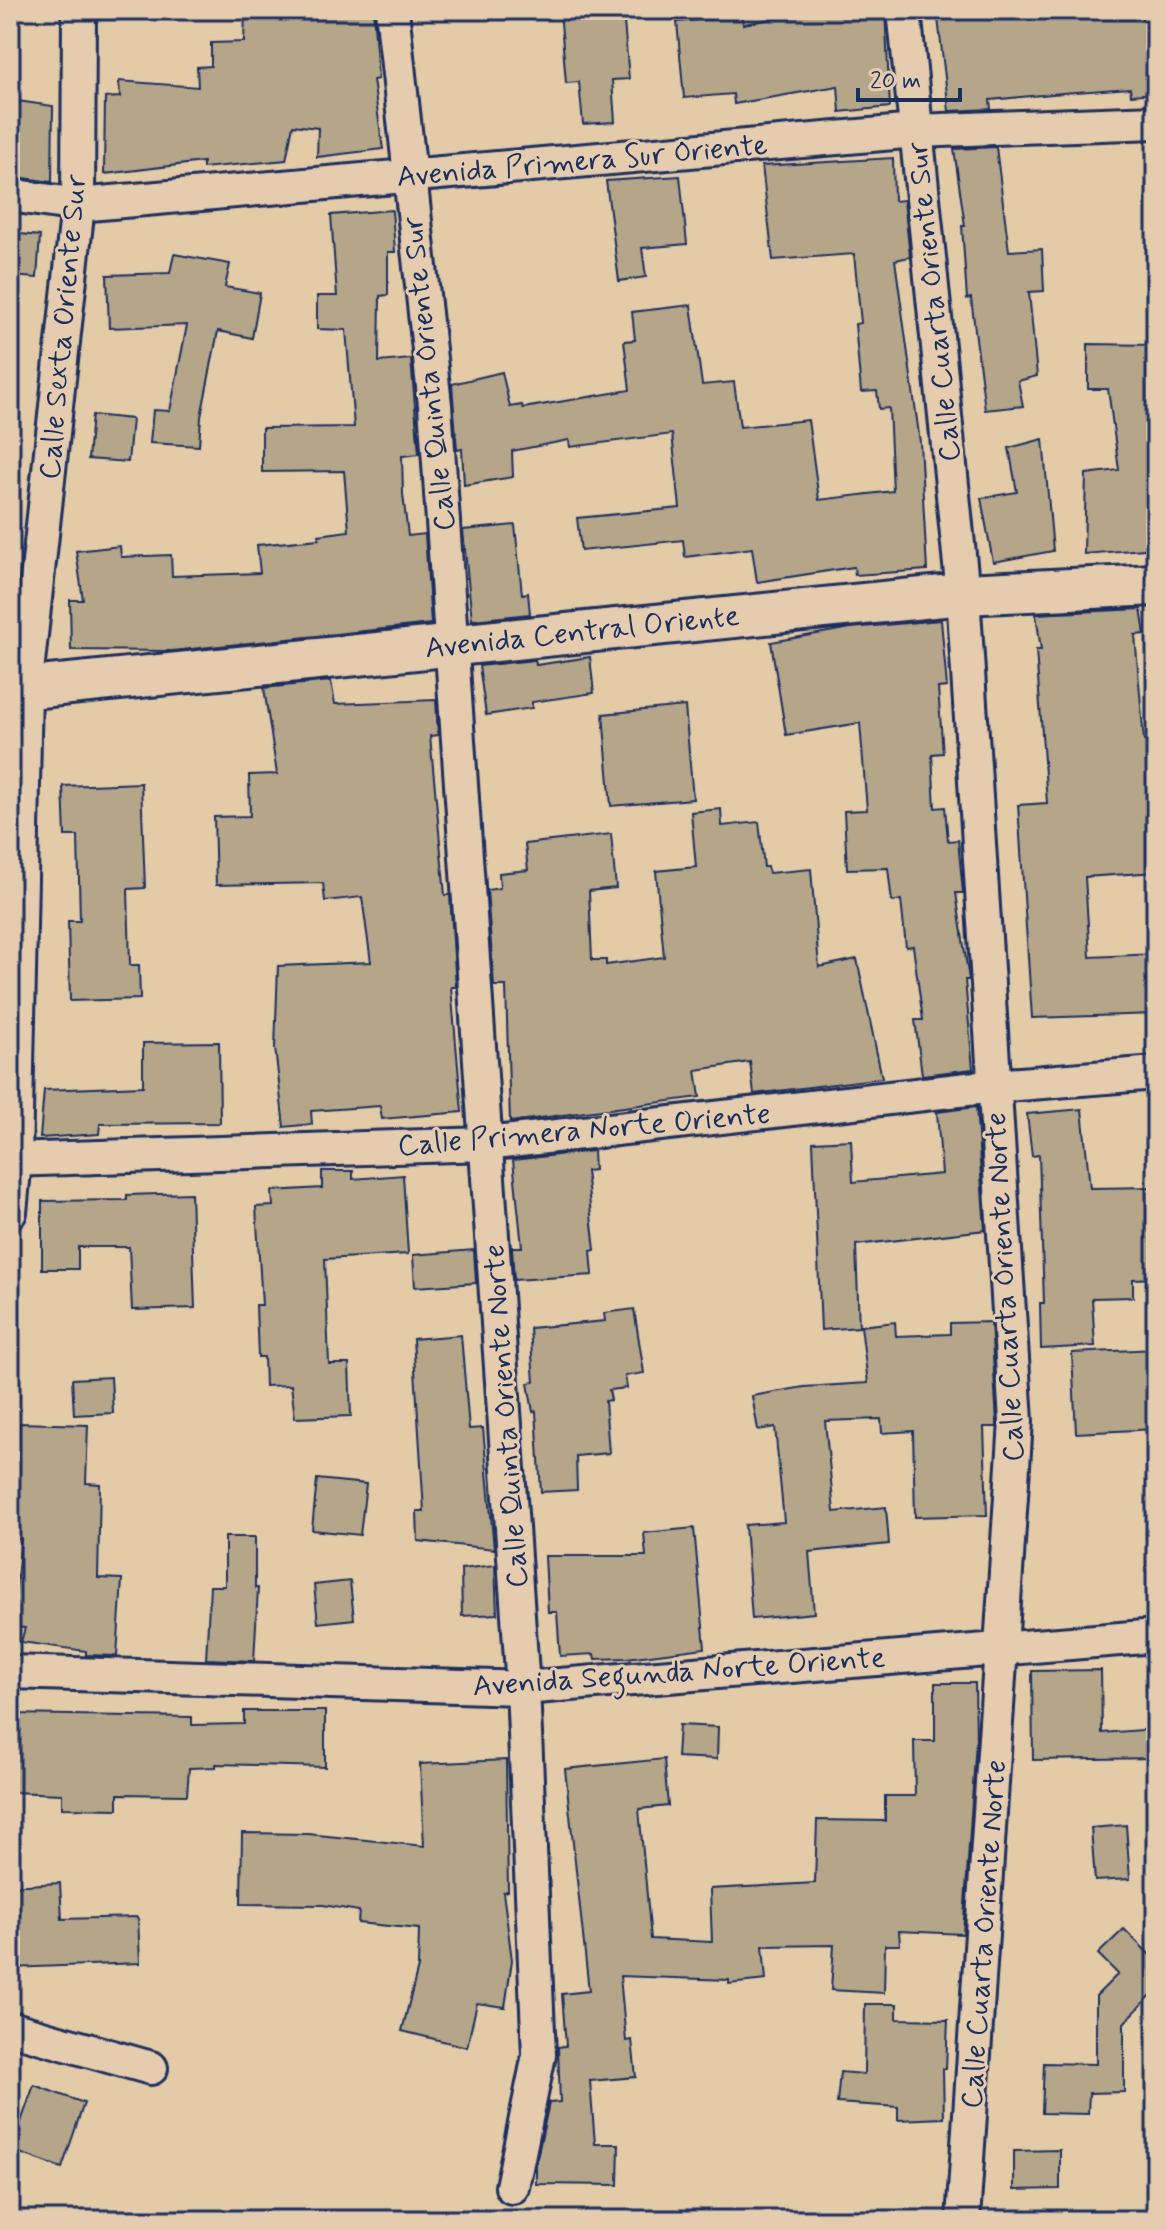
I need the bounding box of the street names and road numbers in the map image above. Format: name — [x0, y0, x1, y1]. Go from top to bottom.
street label: Avenida Primera Sur Oriente — [395, 126, 769, 197]
street label: Calle Cuarta Oriente Sur — [898, 139, 971, 464]
street label: Calle Sexta Oriente Sur — [31, 172, 96, 481]
street label: Calle Quinta Oriente Sur — [394, 214, 465, 533]
street label: Avenida Central Oriente — [423, 597, 741, 668]
street label: Calle Primera Norte Oriente — [396, 1095, 772, 1166]
street label: Calle Cuarta Oriente Norte — [977, 1111, 1034, 1463]
street label: Calle Quinta Oriente Norte — [475, 1243, 538, 1589]
street label: Avenida Segunda Norte Oriente — [471, 1639, 887, 1709]
street label: Calle Cuarta Oriente Norte — [953, 1758, 1016, 2110]

